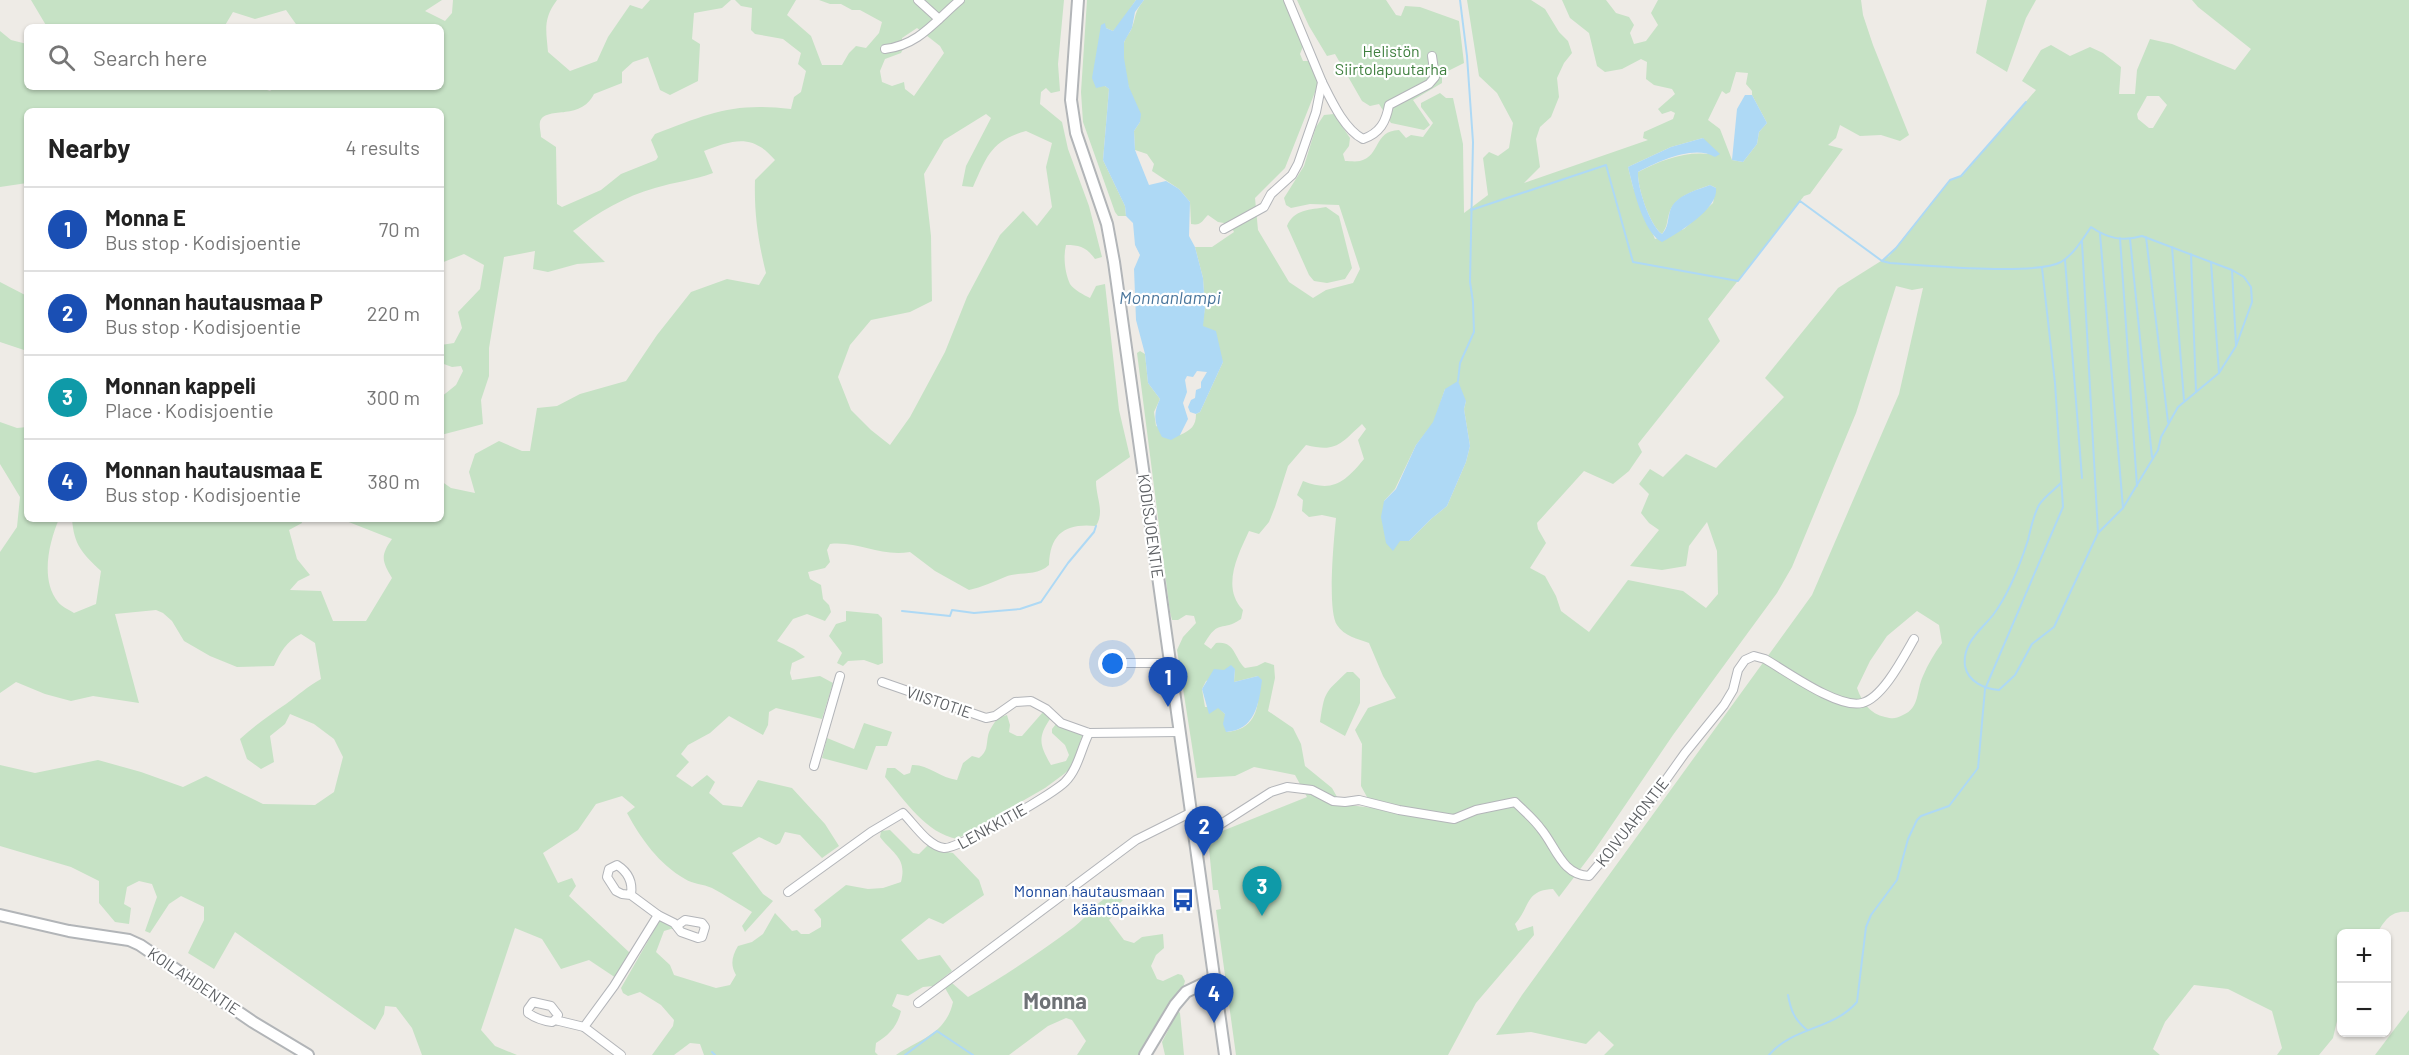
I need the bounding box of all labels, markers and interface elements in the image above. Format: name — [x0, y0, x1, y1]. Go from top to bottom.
search box — [24, 24, 444, 90]
icon: search — [45, 41, 78, 74]
park label: Helistön Siirtolapuutarha — [1335, 41, 1447, 78]
text: Search here — [93, 44, 207, 70]
text: Nearby — [48, 132, 130, 163]
text: 4 results — [345, 135, 420, 159]
text: Monna E — [105, 204, 186, 230]
text: 1 — [64, 217, 71, 241]
text: 70 m — [379, 217, 420, 241]
text: Bus stop · Kodisjoentie — [105, 230, 301, 254]
water label: Monnanlampi — [1119, 286, 1221, 308]
text: Monnan hautausmaa P — [105, 288, 323, 314]
text: 2 — [62, 301, 73, 325]
text: 220 m — [367, 301, 420, 325]
text: Bus stop · Kodisjoentie — [105, 314, 301, 338]
text: Monnan kappeli — [105, 372, 256, 398]
text: 3 — [62, 385, 73, 409]
text: 300 m — [367, 385, 420, 409]
text: Place · Kodisjoentie — [105, 398, 274, 422]
text: Monnan hautausmaa E — [105, 456, 323, 482]
text: 4 — [61, 469, 74, 493]
text: 380 m — [367, 469, 420, 493]
street label: KODISJOENTIE — [1135, 472, 1168, 579]
text: Bus stop · Kodisjoentie — [105, 482, 301, 506]
your location — [1098, 649, 1127, 678]
pin: 1 — [1148, 658, 1188, 707]
street label: VIISTOTIE — [904, 682, 974, 722]
street label: KOIVUAHONTIE — [1591, 774, 1672, 870]
street label: LENKKITIE — [954, 799, 1030, 852]
pin: 2 — [1184, 806, 1224, 856]
pin: 3 — [1242, 866, 1282, 916]
place label: Monnan hautausmaan kääntöpaikka — [1014, 881, 1165, 918]
bus stop icon: Monnan hautausmaan kääntöpaikka — [1170, 887, 1196, 913]
map controls — [2337, 929, 2391, 1037]
button: + — [2337, 929, 2391, 983]
street label: KOILAHDENTIE — [145, 943, 244, 1018]
pin: 4 — [1194, 974, 1234, 1023]
button: − — [2337, 983, 2391, 1037]
district label: Monna — [1023, 987, 1087, 1013]

